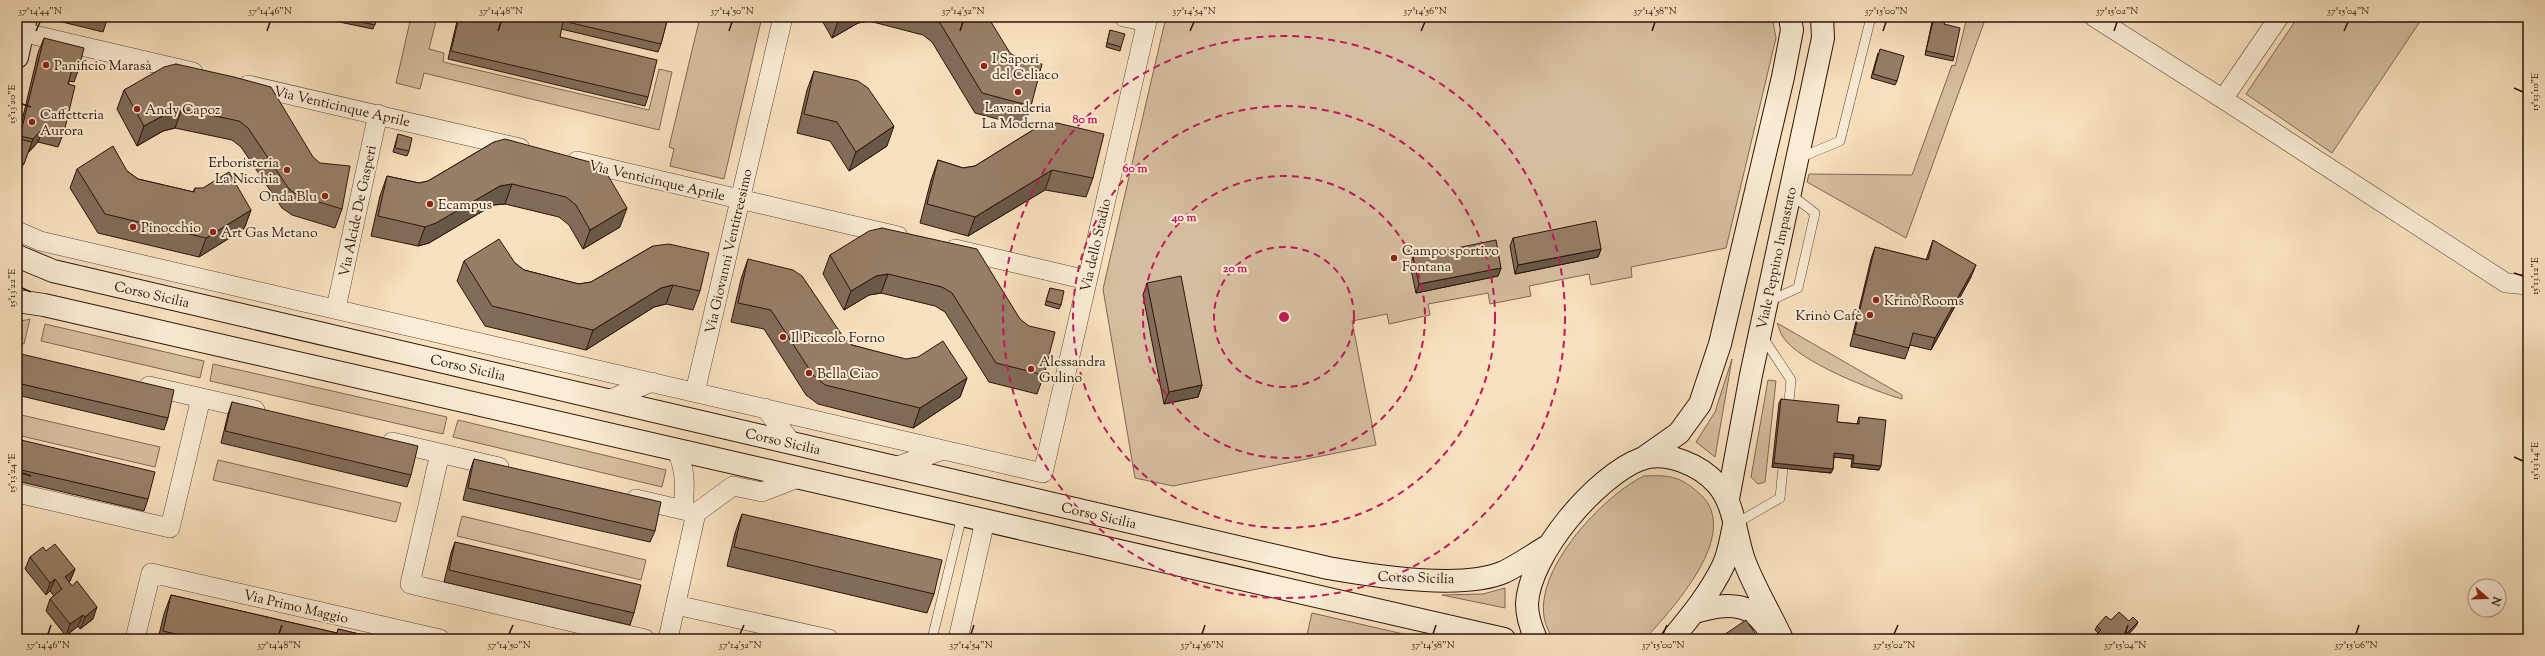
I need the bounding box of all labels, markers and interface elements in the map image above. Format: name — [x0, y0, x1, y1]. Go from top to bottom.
text: 37°14'44"N — [18, 4, 62, 19]
text: 37°14'46"N — [248, 4, 292, 19]
text: 37°14'48"N — [479, 4, 523, 19]
text: 37°14'50"N — [710, 4, 754, 19]
text: 37°14'52"N — [942, 4, 984, 19]
text: 37°14'54"N — [1172, 4, 1216, 19]
text: 37°14'56"N — [1403, 4, 1447, 19]
text: 37°14'58"N — [1633, 4, 1677, 19]
text: 37°15'00"N — [1864, 4, 1908, 19]
text: 37°15'02"N — [2096, 4, 2138, 19]
text: 37°15'04"N — [2327, 4, 2369, 19]
place label: I Sapori del Celiaco — [992, 50, 1059, 86]
place label: Panificio Marasà — [54, 57, 152, 77]
marker: Panificio Marasà — [41, 60, 51, 70]
marker: I Sapori del Celiaco — [979, 61, 989, 71]
text: 15°13'10"E — [2528, 73, 2543, 111]
street label: Via Venticinque Aprile — [271, 83, 412, 133]
text: 15°13'20"E — [5, 84, 20, 124]
marker: Lavanderia La Moderna — [1013, 87, 1023, 97]
place label: Lavanderia La Moderna — [982, 99, 1055, 135]
place label: Andy Capoz — [145, 101, 220, 121]
marker: Andy Capoz — [132, 104, 142, 114]
place label: Caffetteria Aurora — [40, 106, 105, 142]
text: 80 m — [1073, 111, 1097, 129]
marker: Caffetteria Aurora — [27, 117, 37, 127]
street label: Via Alcide De Gasperi — [335, 144, 383, 279]
place label: Erboristeria La Nicchia — [208, 154, 280, 190]
street label: Via Venticinque Aprile — [586, 157, 727, 207]
text: 60 m — [1123, 160, 1147, 178]
marker: Erboristeria La Nicchia — [282, 165, 292, 175]
street label: Via Giovanni Ventitreesimo — [701, 167, 759, 336]
street label: Viale Peppino Impastato — [1753, 185, 1803, 332]
place label: Onda Blu — [259, 188, 317, 208]
marker: Onda Blu — [320, 191, 330, 201]
place label: Ecampus — [438, 196, 492, 216]
street label: Via dello Stadio — [1076, 196, 1117, 294]
marker: Ecampus — [425, 199, 435, 209]
text: 40 m — [1171, 209, 1196, 227]
place label: Pinocchio — [141, 219, 201, 239]
marker: Pinocchio — [128, 222, 138, 232]
place label: Art Gas Metano — [221, 224, 318, 244]
marker: Art Gas Metano — [208, 227, 218, 237]
place label: Campo sportivo Fontana — [1402, 242, 1499, 278]
marker: Campo sportivo Fontana — [1389, 253, 1399, 263]
text: 15°13'12"E — [2528, 257, 2543, 295]
text: 20 m — [1223, 260, 1247, 278]
text: 15°13'22"E — [5, 269, 20, 307]
street label: Corso Sicilia — [112, 278, 192, 314]
place label: Krinò Rooms — [1884, 292, 1964, 312]
marker: Krinò Rooms — [1871, 295, 1881, 305]
place label: Krinò Cafè — [1796, 307, 1862, 327]
centre of rings — [1277, 310, 1291, 324]
marker: Krinò Cafè — [1865, 310, 1875, 320]
place label: Il Piccolo Forno — [791, 329, 885, 349]
marker: Il Piccolo Forno — [778, 332, 788, 342]
street label: Corso Sicilia — [428, 351, 508, 387]
place label: Alessandra Gulino — [1039, 353, 1106, 389]
marker: Alessandra Gulino — [1026, 364, 1036, 374]
place label: Bella Ciao — [817, 365, 879, 385]
marker: Bella Ciao — [804, 368, 814, 378]
street label: Corso Sicilia — [743, 425, 823, 461]
text: 15°13'14"E — [2528, 442, 2543, 480]
text: 15°13'24"E — [5, 453, 20, 493]
street label: Corso Sicilia — [1059, 499, 1139, 535]
street label: Corso Sicilia — [1377, 568, 1455, 590]
north arrow — [2467, 578, 2507, 618]
street label: Via Primo Maggio — [241, 586, 350, 630]
text: N — [2486, 593, 2505, 608]
text: 37°14'46"N — [26, 638, 70, 653]
text: 37°14'48"N — [257, 638, 301, 653]
text: 37°14'50"N — [487, 638, 531, 653]
text: 37°14'52"N — [719, 638, 761, 653]
text: 37°14'54"N — [949, 638, 993, 653]
text: 37°14'56"N — [1180, 638, 1224, 653]
text: 37°14'58"N — [1411, 638, 1455, 653]
text: 37°15'00"N — [1641, 638, 1685, 653]
text: 37°15'02"N — [1873, 638, 1915, 653]
text: 37°15'04"N — [2104, 638, 2146, 653]
text: 37°15'06"N — [2334, 638, 2378, 653]

